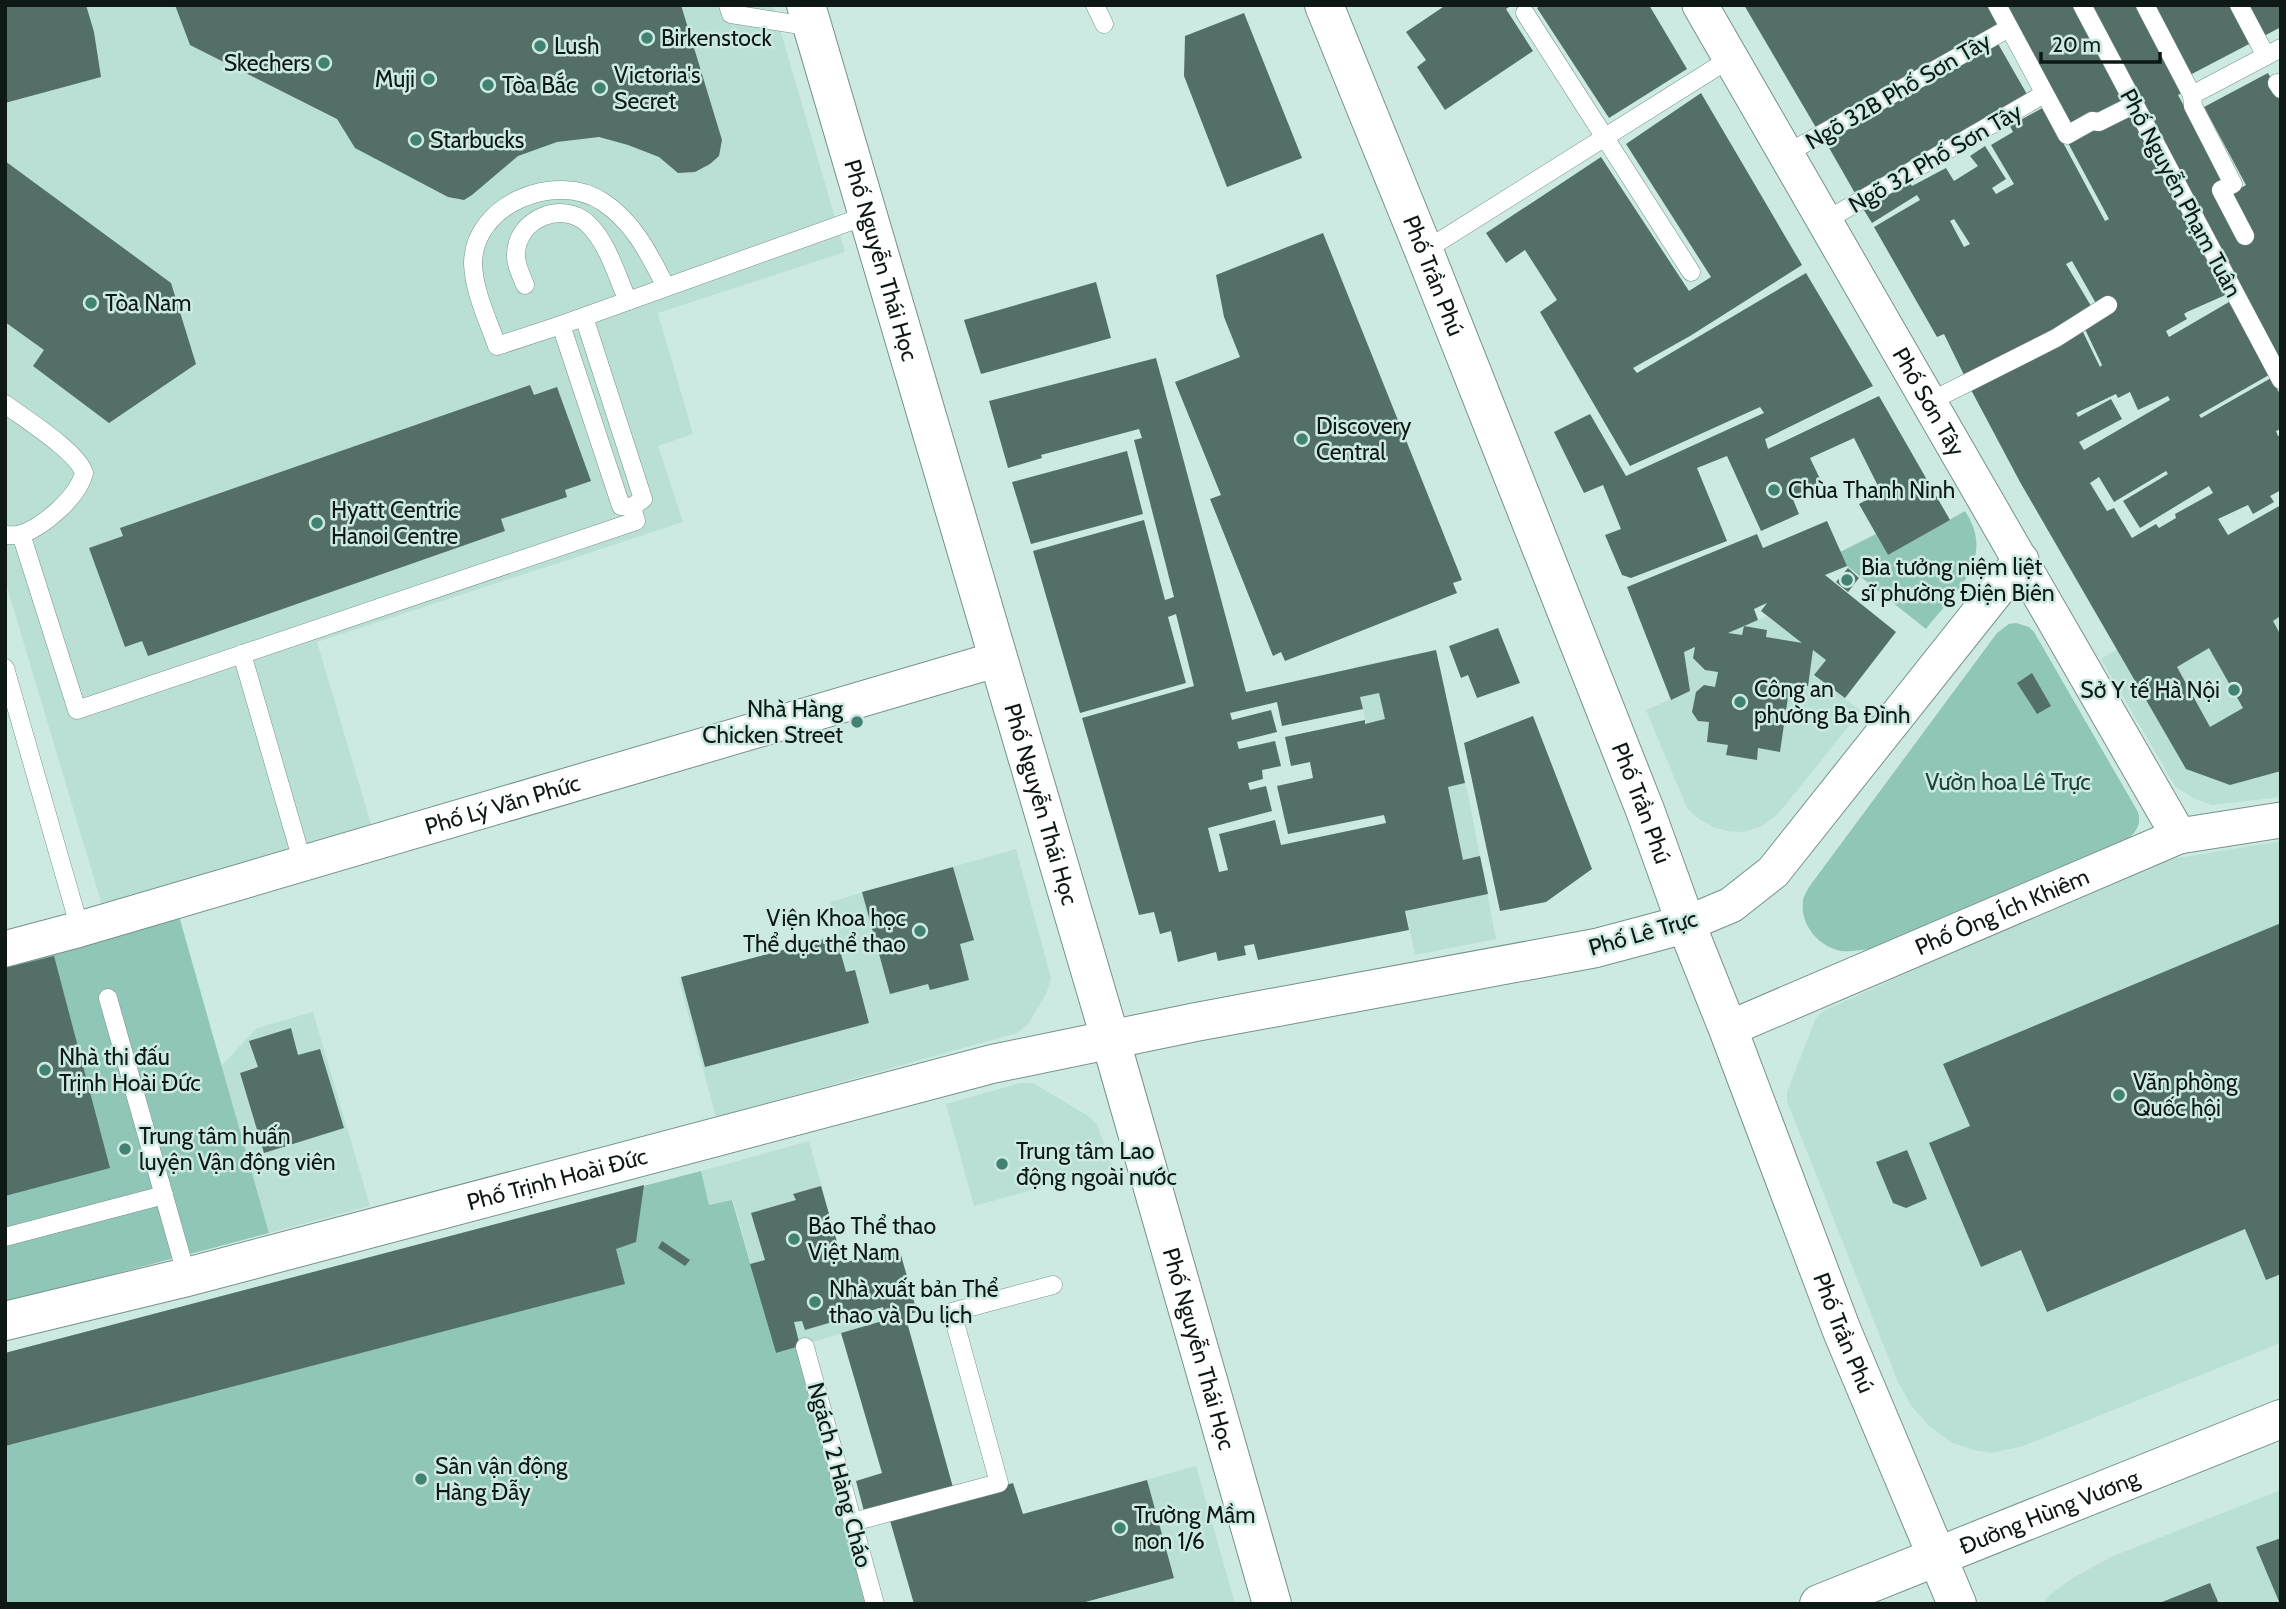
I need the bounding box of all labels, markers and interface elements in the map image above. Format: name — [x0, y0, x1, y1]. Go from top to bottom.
scale bar — [2041, 21, 2160, 65]
place label: Birkenstock — [661, 24, 772, 52]
street label: Ngõ 32B Phố Sơn Tây — [1800, 26, 1996, 155]
marker: Birkenstock — [639, 30, 655, 46]
place label: Lush — [554, 32, 599, 60]
text: 20 m — [2052, 32, 2101, 57]
marker: Lush — [532, 38, 548, 54]
place label: Skechers — [224, 49, 310, 77]
marker: Skechers — [316, 55, 332, 71]
place label: Victoria's Secret — [614, 61, 701, 115]
place label: Muji — [375, 65, 415, 93]
marker: Muji — [421, 71, 437, 87]
place label: Tòa Bắc — [502, 71, 577, 99]
marker: Tòa Bắc — [480, 77, 496, 93]
marker: Victoria's Secret — [592, 80, 608, 96]
street label: Phố Nguyễn Phạm Tuân — [2114, 84, 2248, 302]
street label: Ngõ 32 Phố Sơn Tây — [1843, 97, 2027, 219]
place label: Starbucks — [430, 126, 524, 154]
marker: Starbucks — [408, 132, 424, 148]
street label: Phố Nguyễn Thái Học — [838, 156, 924, 364]
street label: Phố Trần Phú — [1397, 211, 1470, 340]
place label: Tòa Nam — [105, 289, 191, 317]
marker: Tòa Nam — [83, 295, 99, 311]
street label: Phố Sơn Tây — [1886, 343, 1971, 461]
place label: Discovery Central — [1316, 412, 1412, 466]
marker: Discovery Central — [1294, 431, 1310, 447]
place label: Chùa Thanh Ninh — [1788, 476, 1955, 504]
marker: Chùa Thanh Ninh — [1766, 482, 1782, 498]
place label: Hyatt Centric Hanoi Centre — [331, 496, 459, 550]
marker: Hyatt Centric Hanoi Centre — [309, 515, 325, 531]
place label: Bia tưởng niệm liệt sĩ phường Điện Biên — [1861, 553, 2055, 607]
marker: Bia tưởng niệm liệt sĩ phường Điện Biên — [1839, 572, 1855, 588]
place label: Công an phường Ba Đình — [1754, 675, 1910, 729]
place label: Sở Y tế Hà Nội — [2080, 676, 2220, 704]
marker: Sở Y tế Hà Nội — [2226, 682, 2242, 698]
marker: Công an phường Ba Đình — [1732, 694, 1748, 710]
place label: Nhà Hàng Chicken Street — [702, 695, 844, 749]
street label: Phố Nguyễn Thái Học — [998, 700, 1084, 908]
marker: Nhà Hàng Chicken Street — [849, 714, 865, 730]
street label: Phố Trần Phú — [1606, 739, 1677, 867]
park label: Vườn hoa Lê Trực — [1925, 768, 2091, 796]
street label: Phố Lý Văn Phức — [422, 769, 583, 841]
street label: Phố Ông Ích Khiêm — [1911, 862, 2093, 961]
place label: Viện Khoa học Thể dục thể thao — [743, 904, 906, 958]
street label: Phố Lê Trực — [1586, 904, 1700, 962]
marker: Viện Khoa học Thể dục thể thao — [912, 923, 928, 939]
place label: Nhà thi đấu Trịnh Hoài Đức — [59, 1043, 201, 1097]
marker: Nhà thi đấu Trịnh Hoài Đức — [37, 1062, 53, 1078]
place label: Văn phòng Quốc hội — [2133, 1068, 2238, 1122]
marker: Văn phòng Quốc hội — [2111, 1087, 2127, 1103]
place label: Trung tâm huấn luyện Vận động viên — [139, 1122, 336, 1176]
place label: Trung tâm Lao động ngoài nước — [1016, 1137, 1177, 1191]
marker: Trung tâm huấn luyện Vận động viên — [117, 1141, 133, 1157]
street label: Phố Trịnh Hoài Đức — [464, 1142, 650, 1216]
marker: Trung tâm Lao động ngoài nước — [994, 1156, 1010, 1172]
place label: Báo Thể thao Việt Nam — [808, 1212, 936, 1266]
marker: Báo Thể thao Việt Nam — [786, 1231, 802, 1247]
street label: Phố Nguyễn Thái Học — [1157, 1245, 1241, 1453]
street label: Phố Trần Phú — [1807, 1269, 1881, 1397]
place label: Nhà xuất bản Thể thao và Du lịch — [829, 1275, 999, 1329]
marker: Nhà xuất bản Thể thao và Du lịch — [807, 1294, 823, 1310]
street label: Ngách 2 Hàng Cháo — [802, 1379, 878, 1571]
place label: Sân vận động Hàng Đẫy — [435, 1452, 568, 1506]
street label: Đường Hùng Vương — [1955, 1463, 2144, 1560]
marker: Sân vận động Hàng Đẫy — [413, 1471, 429, 1487]
place label: Trường Mầm non 1/6 — [1134, 1501, 1255, 1555]
marker: Trường Mầm non 1/6 — [1112, 1520, 1128, 1536]

